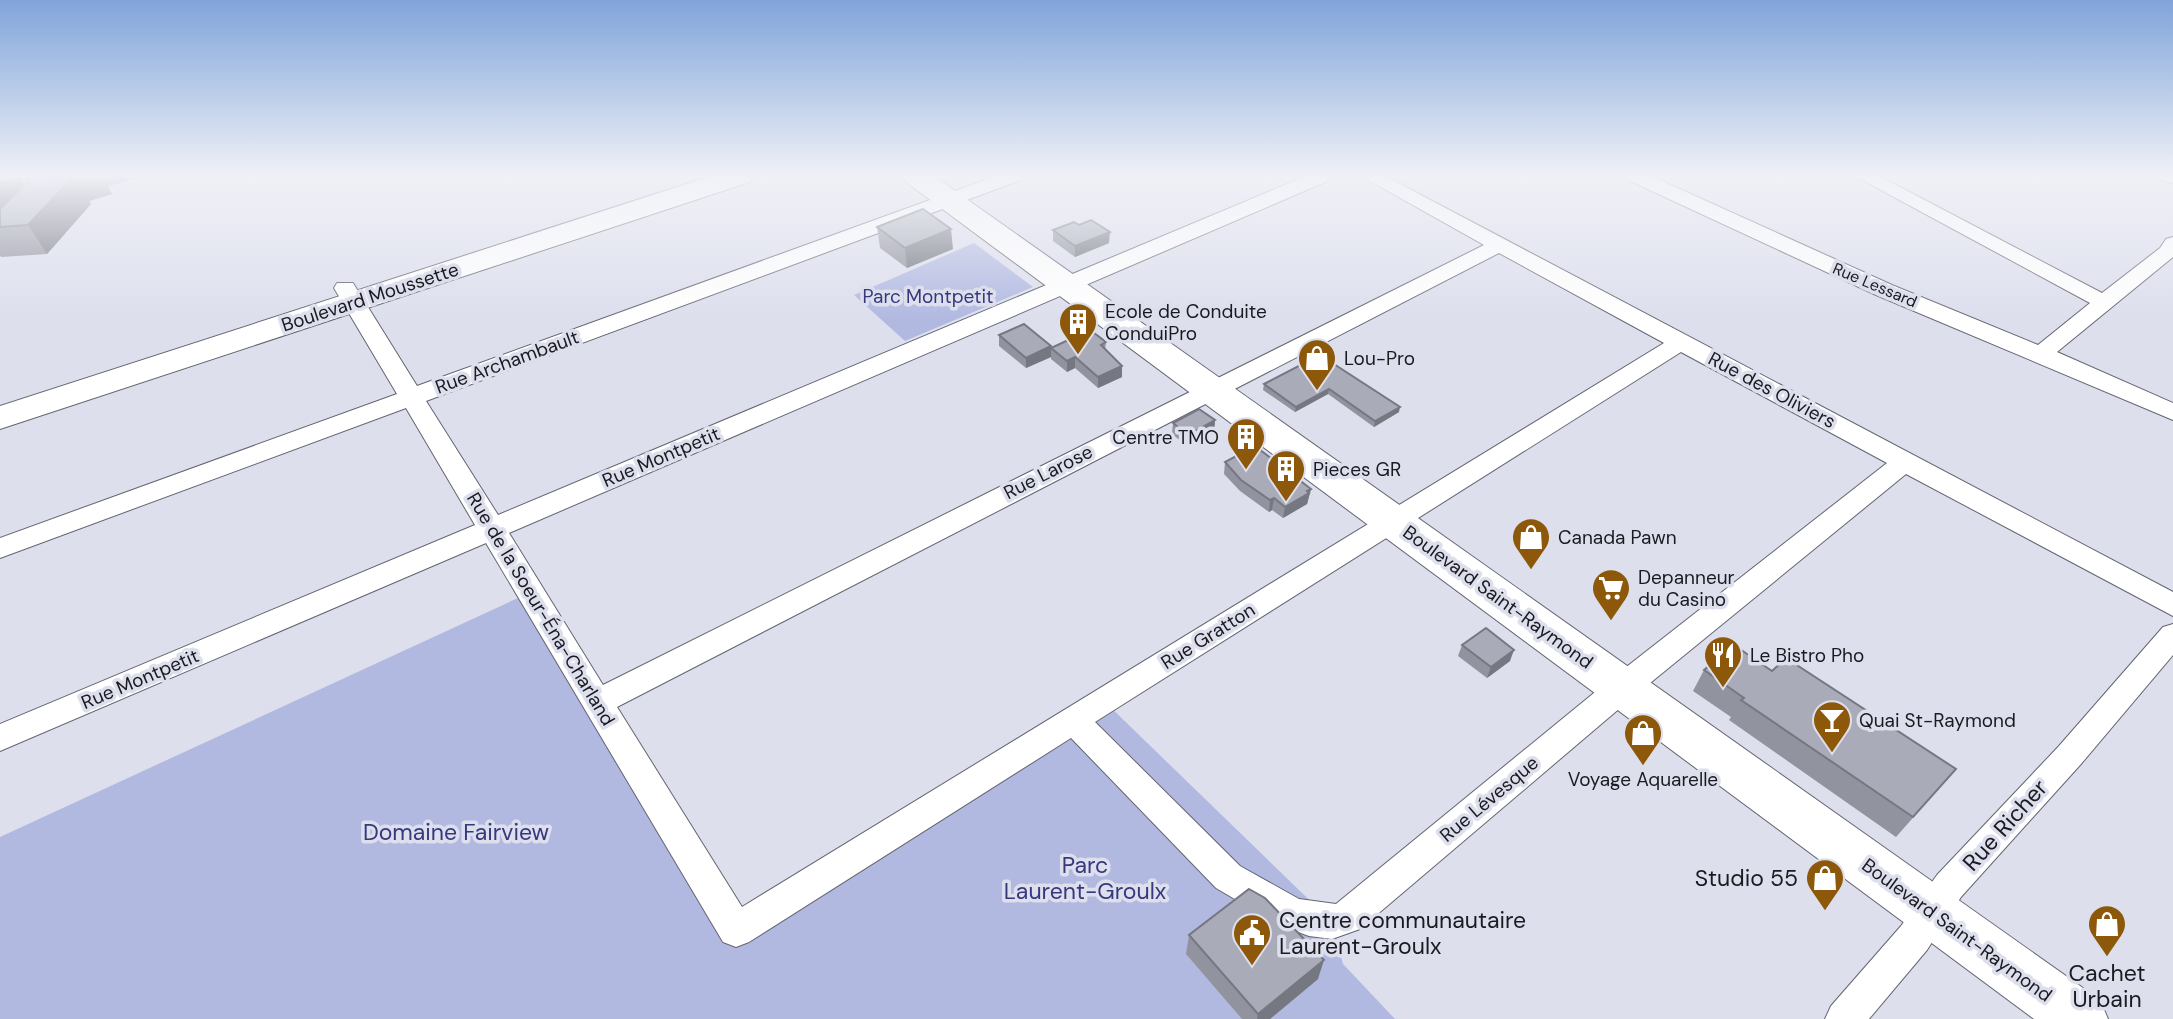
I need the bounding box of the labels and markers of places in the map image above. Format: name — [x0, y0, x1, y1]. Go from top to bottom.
place label: Ecole de Conduite ConduiPro — [1105, 299, 1267, 346]
building icon: Ecole de Conduite ConduiPro — [1057, 301, 1099, 356]
shop icon: Lou-Pro — [1296, 337, 1338, 392]
place label: Lou-Pro — [1344, 346, 1415, 371]
building icon: Centre TMO — [1225, 416, 1267, 471]
place label: Centre TMO — [1112, 425, 1219, 450]
building icon: Pieces GR — [1265, 448, 1307, 503]
place label: Pieces GR — [1313, 457, 1401, 482]
shop icon: Canada Pawn — [1510, 516, 1552, 571]
place label: Canada Pawn — [1558, 525, 1677, 550]
place label: Depanneur du Casino — [1638, 565, 1735, 612]
supermarket icon: Depanneur du Casino — [1590, 567, 1632, 622]
restaurant icon: Le Bistro Pho — [1702, 634, 1744, 689]
place label: Le Bistro Pho — [1750, 643, 1864, 668]
bar icon: Quai St-Raymond — [1811, 699, 1853, 754]
place label: Quai St-Raymond — [1859, 708, 2016, 733]
shop icon: Voyage Aquarelle — [1622, 712, 1664, 767]
place label: Voyage Aquarelle — [1568, 767, 1718, 792]
shop icon: Studio 55 — [1804, 857, 1846, 912]
place label: Studio 55 — [1695, 863, 1798, 893]
shop icon: Cachet Urbain — [2086, 903, 2128, 958]
place label: Centre communautaire Laurent-Groulx — [1279, 905, 1526, 961]
public building icon: Centre communautaire Laurent-Groulx — [1231, 912, 1273, 967]
place label: Cachet Urbain — [2068, 958, 2146, 1014]

